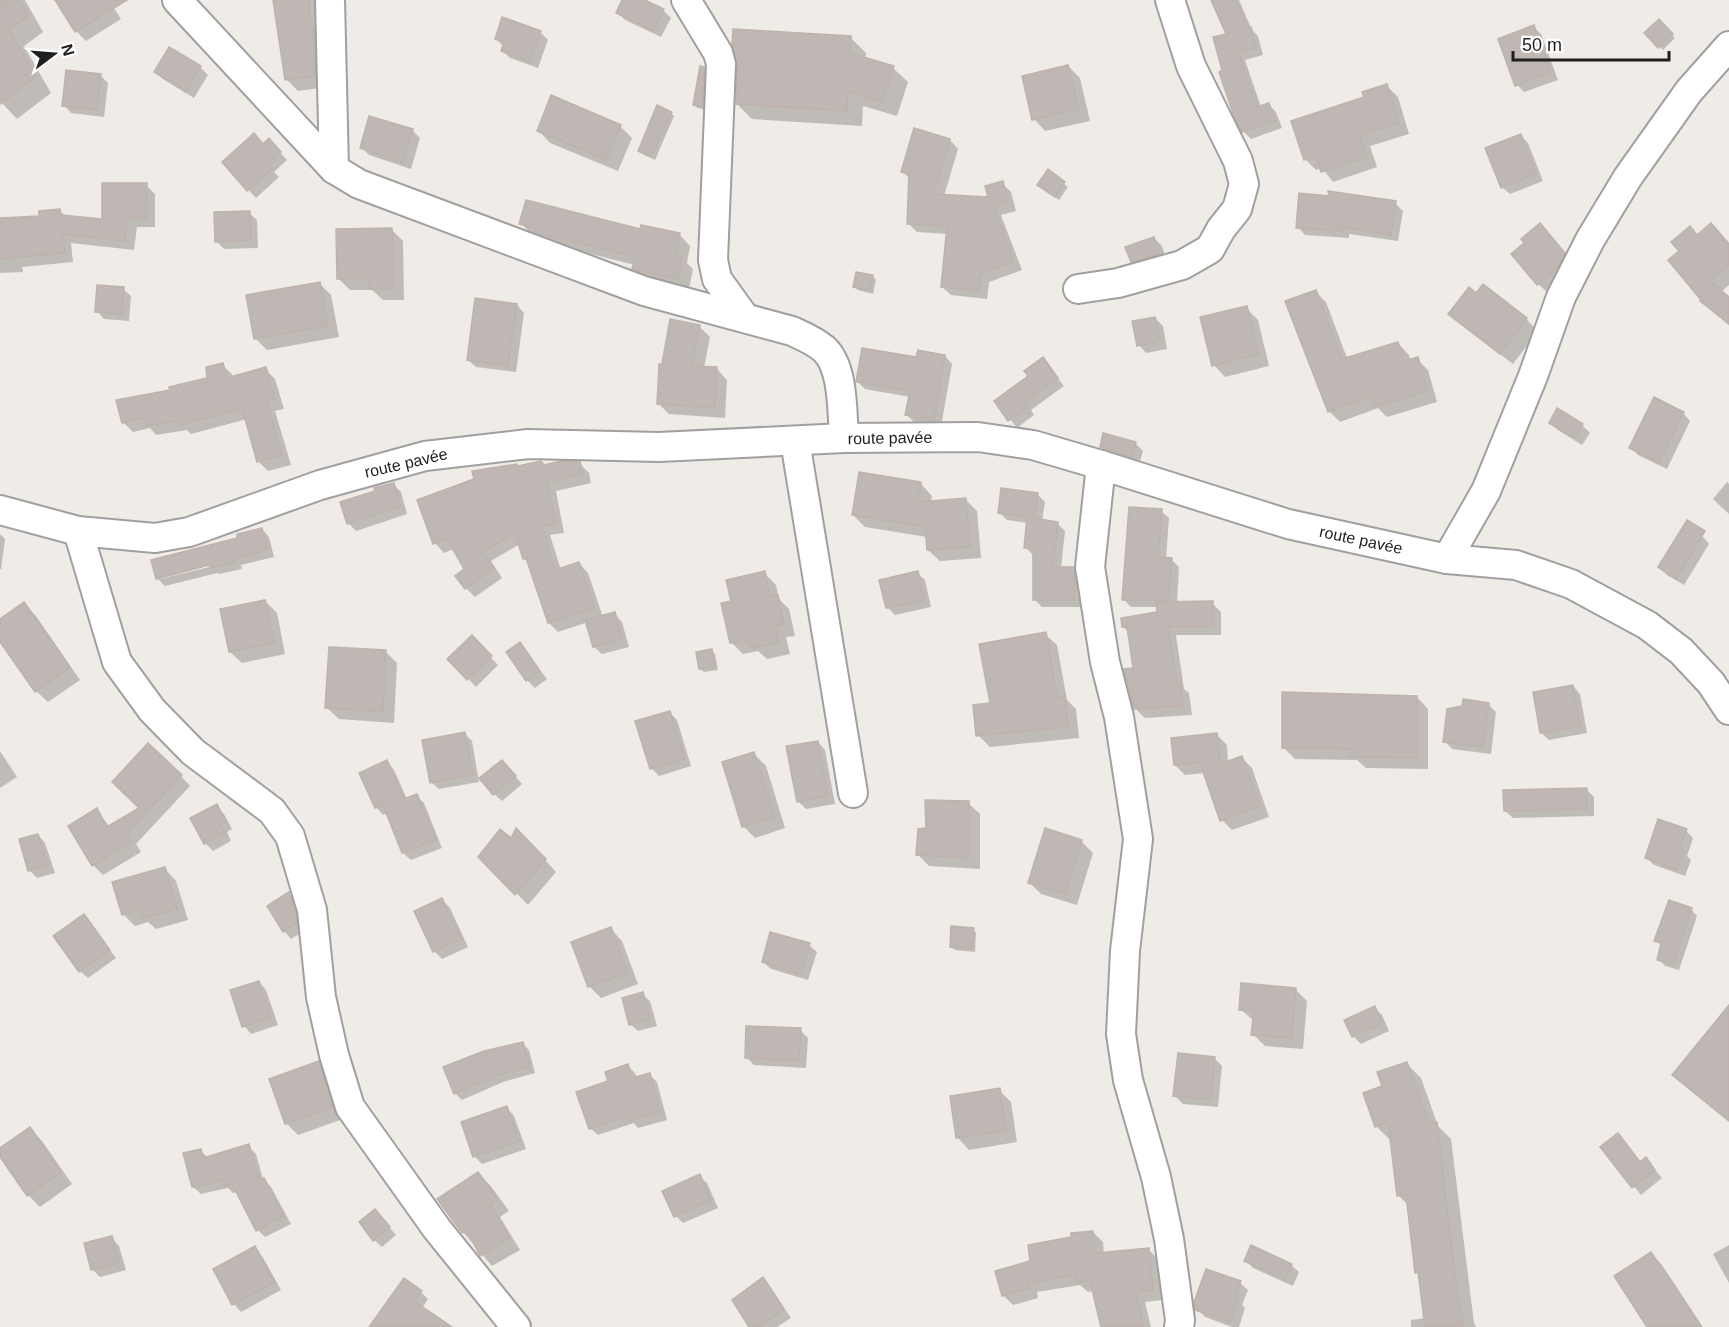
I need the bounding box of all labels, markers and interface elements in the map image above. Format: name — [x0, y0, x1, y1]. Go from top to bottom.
north arrow — [24, 24, 84, 84]
scale bar — [1513, 24, 1669, 62]
text: 50 m — [1522, 35, 1562, 55]
text: N — [58, 42, 78, 58]
street label: route pavée — [848, 429, 932, 447]
street label: route pavée — [363, 445, 449, 481]
street label: route pavée — [1318, 523, 1404, 557]

